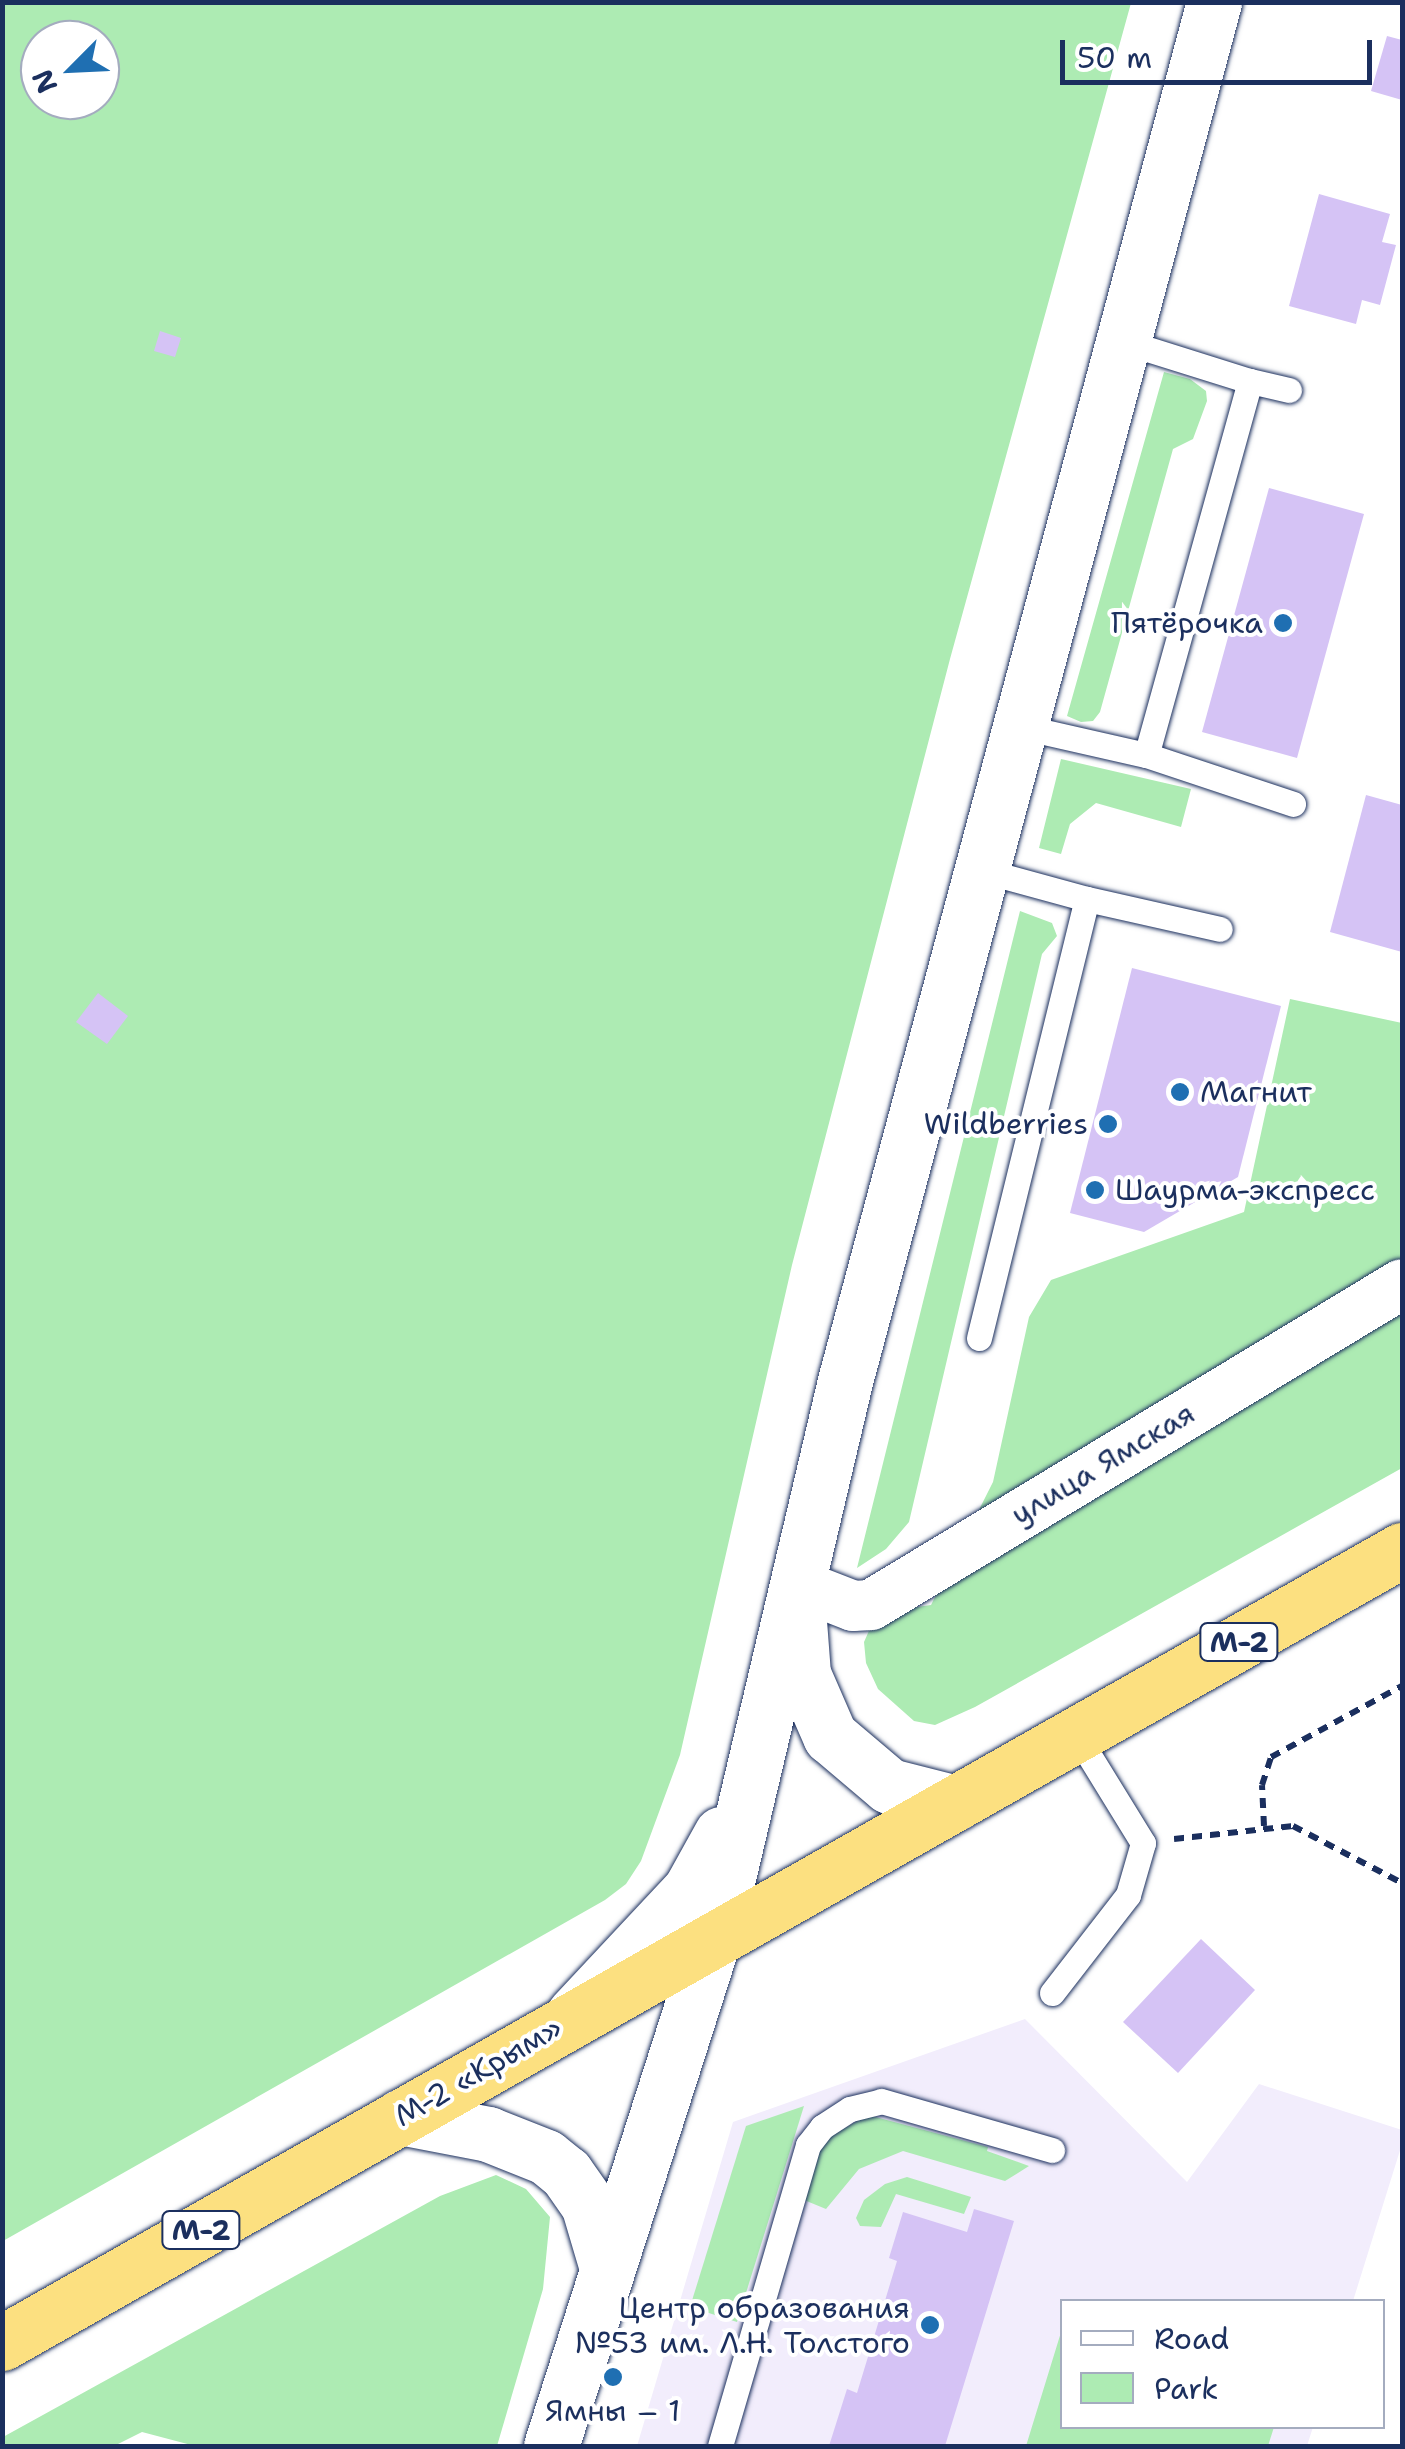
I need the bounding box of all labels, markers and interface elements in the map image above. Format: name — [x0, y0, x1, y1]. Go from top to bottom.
north arrow — [20, 20, 120, 120]
scale bar — [1065, 20, 1378, 82]
text: 50 m — [1077, 37, 1152, 78]
text: N — [23, 64, 66, 99]
place label: Пятёрочка — [1111, 605, 1263, 641]
marker: Пятёрочка — [1272, 612, 1294, 634]
place label: Магнит — [1200, 1074, 1312, 1110]
marker: Магнит — [1169, 1081, 1191, 1103]
place label: Wildberries — [924, 1106, 1088, 1142]
marker: Wildberries — [1097, 1113, 1119, 1135]
place label: Шаурма-экспресс — [1115, 1172, 1375, 1208]
marker: Шаурма-экспресс — [1084, 1179, 1106, 1201]
street label: улица Ямская — [1005, 1395, 1201, 1533]
road number: М-2 — [1199, 1619, 1279, 1665]
street label: М-2 «Крым» — [388, 2010, 568, 2134]
road number: М-2 — [161, 2207, 241, 2253]
place label: Центр образования №53 им. Л.Н. Толстого — [574, 2290, 910, 2360]
legend — [1060, 2299, 1385, 2429]
marker: Центр образования №53 им. Л.Н. Толстого — [919, 2314, 941, 2336]
text: Road — [1154, 2318, 1229, 2359]
marker: Ямны – 1 — [602, 2366, 624, 2388]
text: Park — [1154, 2368, 1218, 2409]
place label: Ямны – 1 — [545, 2393, 681, 2429]

